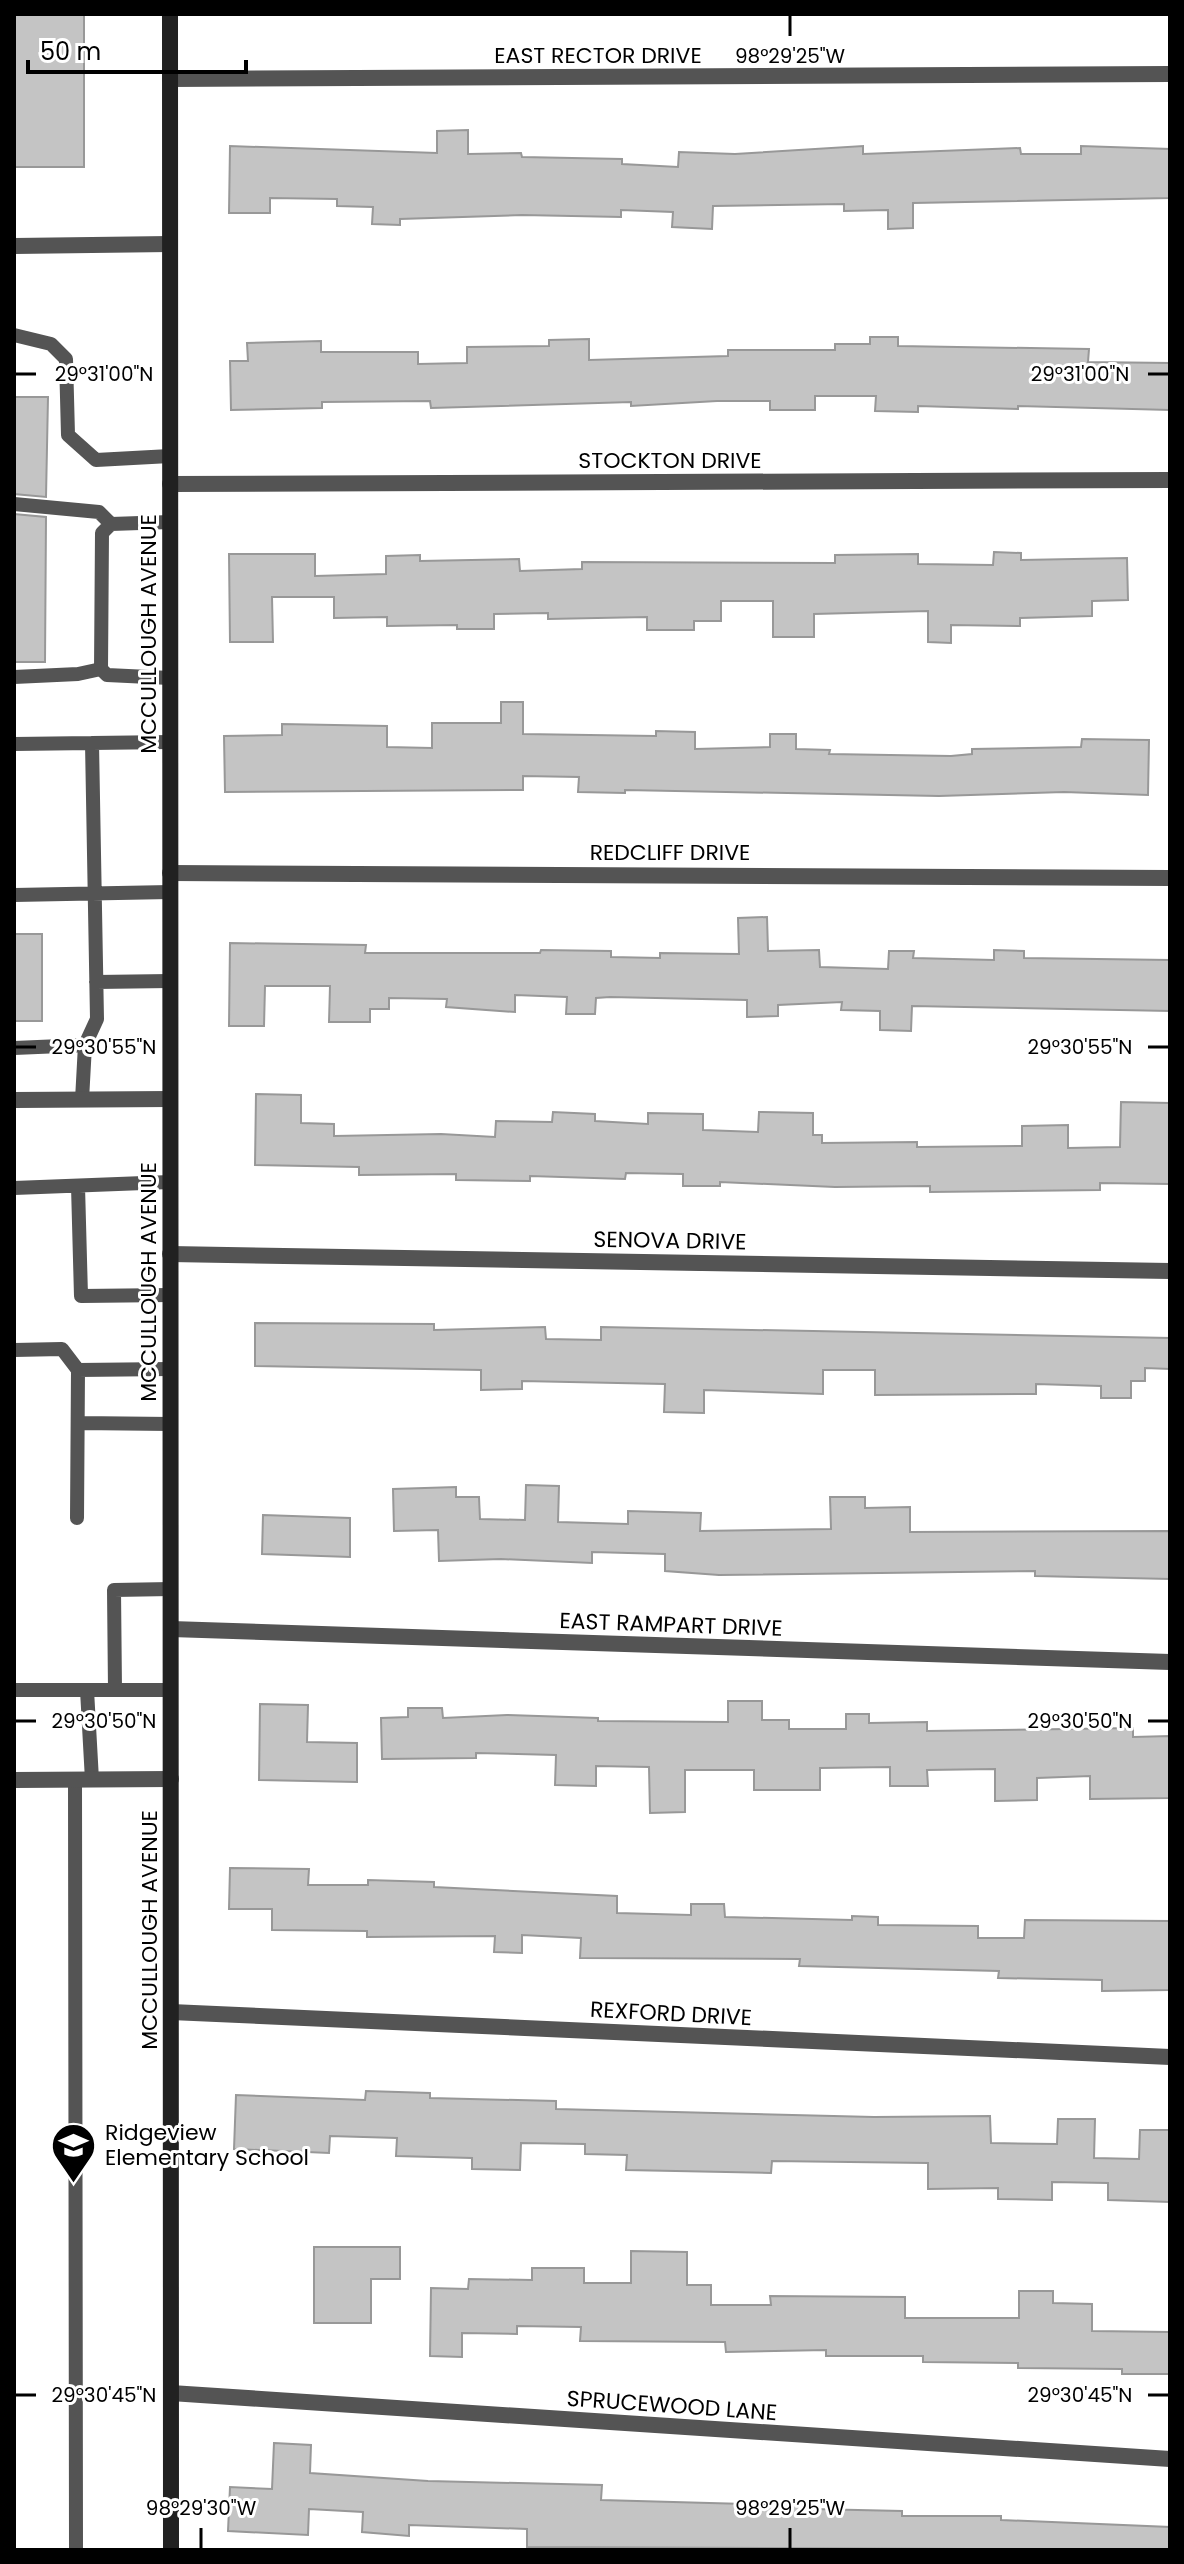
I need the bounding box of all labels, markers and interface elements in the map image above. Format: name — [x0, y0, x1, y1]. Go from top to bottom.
scale bar — [28, 24, 246, 74]
text: 50 m — [40, 35, 101, 68]
street label: EAST RECTOR DRIVE — [494, 40, 702, 71]
text: 98°29'25"W — [735, 42, 846, 70]
text: 29°31'00"N — [55, 360, 153, 388]
text: 29°31'00"N — [1031, 360, 1129, 388]
street label: STOCKTON DRIVE — [578, 445, 762, 476]
street label: MCCULLOUGH AVENUE — [133, 514, 164, 754]
street label: REDCLIFF DRIVE — [590, 837, 750, 868]
text: 29°30'55"N — [52, 1033, 156, 1061]
text: 29°30'55"N — [1028, 1033, 1132, 1061]
street label: MCCULLOUGH AVENUE — [133, 1162, 164, 1402]
street label: SENOVA DRIVE — [593, 1224, 747, 1257]
street label: EAST RAMPART DRIVE — [559, 1605, 783, 1644]
text: 29°30'50"N — [52, 1707, 156, 1735]
text: 29°30'50"N — [1028, 1707, 1132, 1735]
street label: MCCULLOUGH AVENUE — [134, 1810, 165, 2050]
street label: REXFORD DRIVE — [589, 1994, 753, 2033]
place label: Ridgeview Elementary School — [105, 2117, 309, 2173]
school or university icon: Ridgeview Elementary School — [50, 2121, 98, 2184]
text: 29°30'45"N — [52, 2381, 156, 2409]
text: 29°30'45"N — [1028, 2381, 1132, 2409]
street label: SPRUCEWOOD LANE — [566, 2383, 778, 2428]
text: 98°29'30"W — [146, 2494, 257, 2522]
text: 98°29'25"W — [735, 2494, 846, 2522]

